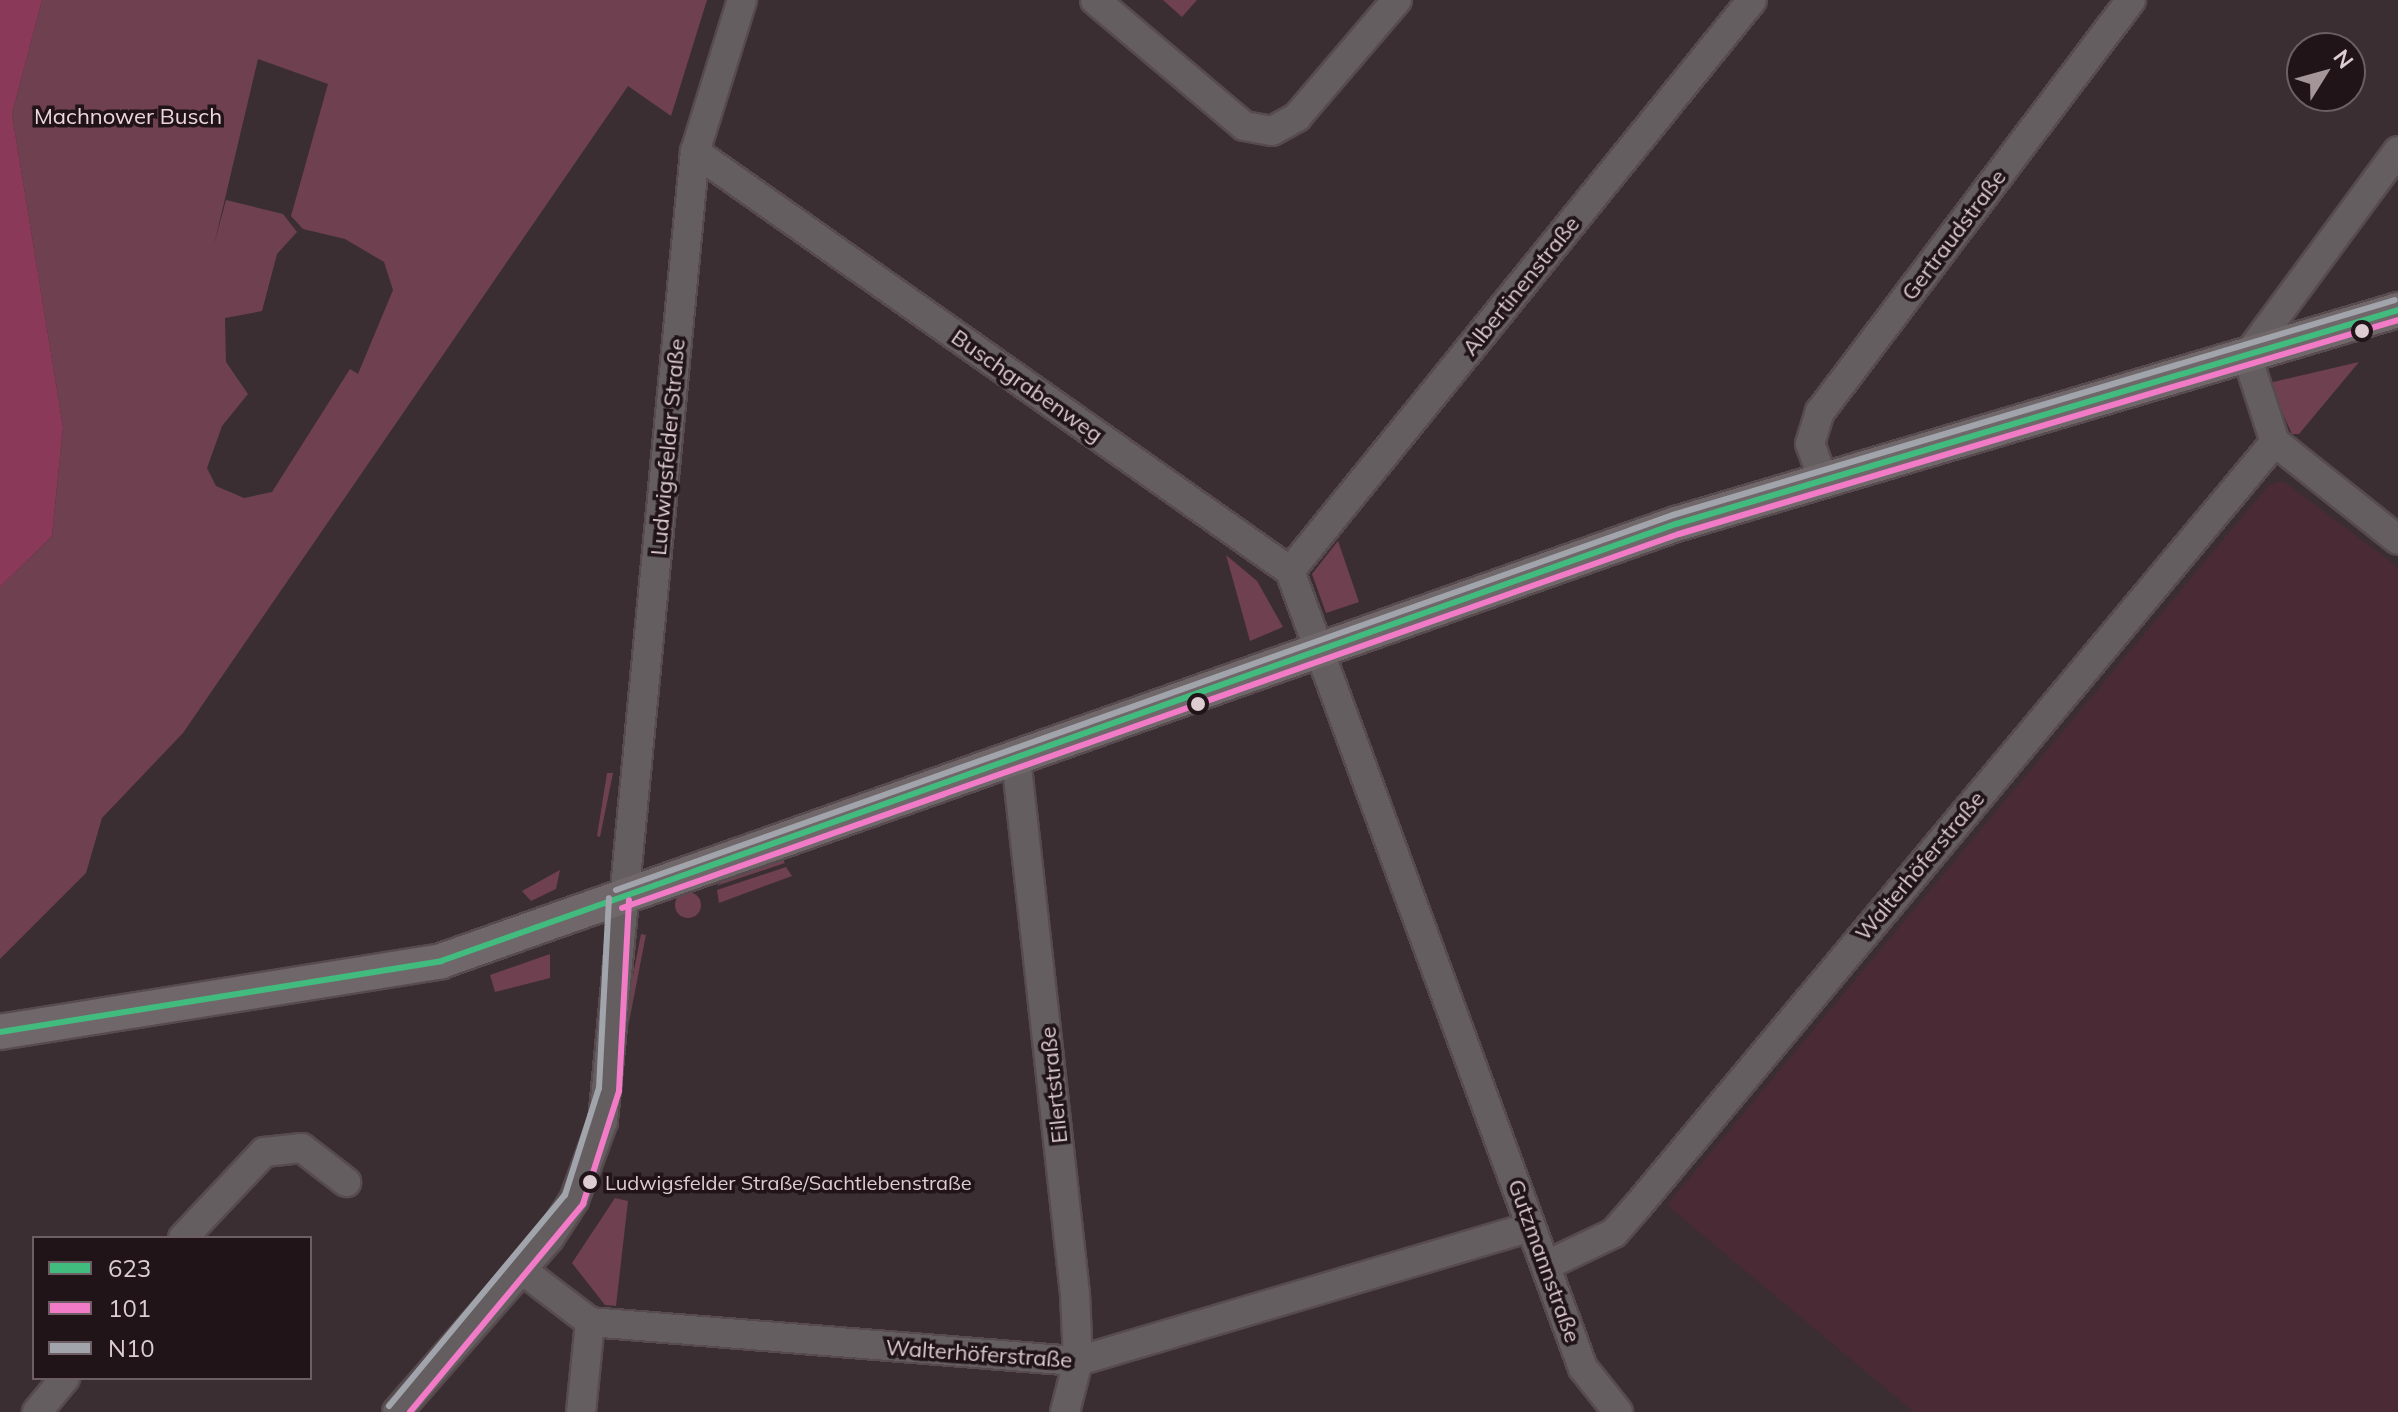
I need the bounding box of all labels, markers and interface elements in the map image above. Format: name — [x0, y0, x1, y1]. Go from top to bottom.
north arrow — [2286, 32, 2366, 112]
text: N — [2327, 44, 2360, 74]
park label: Machnower Busch — [34, 104, 222, 130]
street label: Gertraudstraße — [1896, 164, 2012, 306]
street label: Albertinenstraße — [1457, 211, 1585, 361]
unlabelled marker — [2354, 323, 2370, 339]
street label: Buschgrabenweg — [946, 324, 1108, 448]
street label: Ludwigsfelder Straße — [645, 337, 691, 557]
unlabelled marker — [1190, 696, 1206, 712]
street label: Walterhöferstraße — [1850, 786, 1990, 946]
street label: Eilertstraße — [1035, 1025, 1073, 1145]
place label: Ludwigsfelder Straße/Sachtlebenstraße — [605, 1170, 972, 1194]
marker: Ludwigsfelder Straße/Sachtlebenstraße — [582, 1174, 598, 1190]
street label: Gutzmannstraße — [1502, 1176, 1586, 1346]
legend — [32, 1236, 312, 1380]
text: 623 — [108, 1253, 151, 1283]
text: 101 — [108, 1293, 151, 1323]
text: N10 — [108, 1333, 155, 1363]
street label: Walterhöferstraße — [885, 1334, 1073, 1374]

